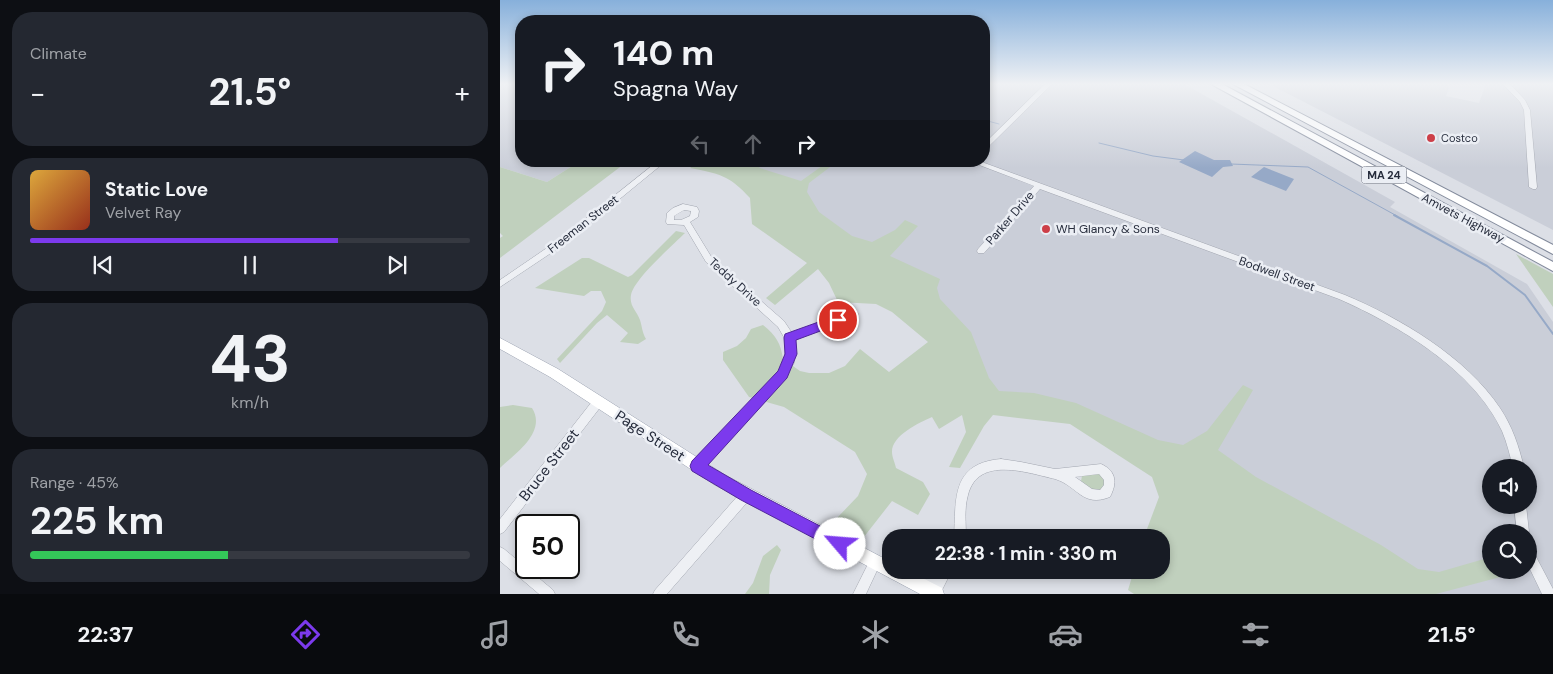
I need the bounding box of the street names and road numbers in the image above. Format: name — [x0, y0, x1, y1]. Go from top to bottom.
road number: MA 24 — [1362, 166, 1406, 184]
street label: Parker Drive — [982, 188, 1038, 248]
street label: Amvets Highway — [1419, 189, 1508, 247]
street label: Freeman Street — [544, 191, 622, 257]
street label: Bodwell Street — [1237, 253, 1318, 295]
street label: Teddy Drive — [705, 254, 765, 310]
street label: Page Street — [611, 406, 689, 466]
street label: Bruce Street — [514, 425, 584, 505]

